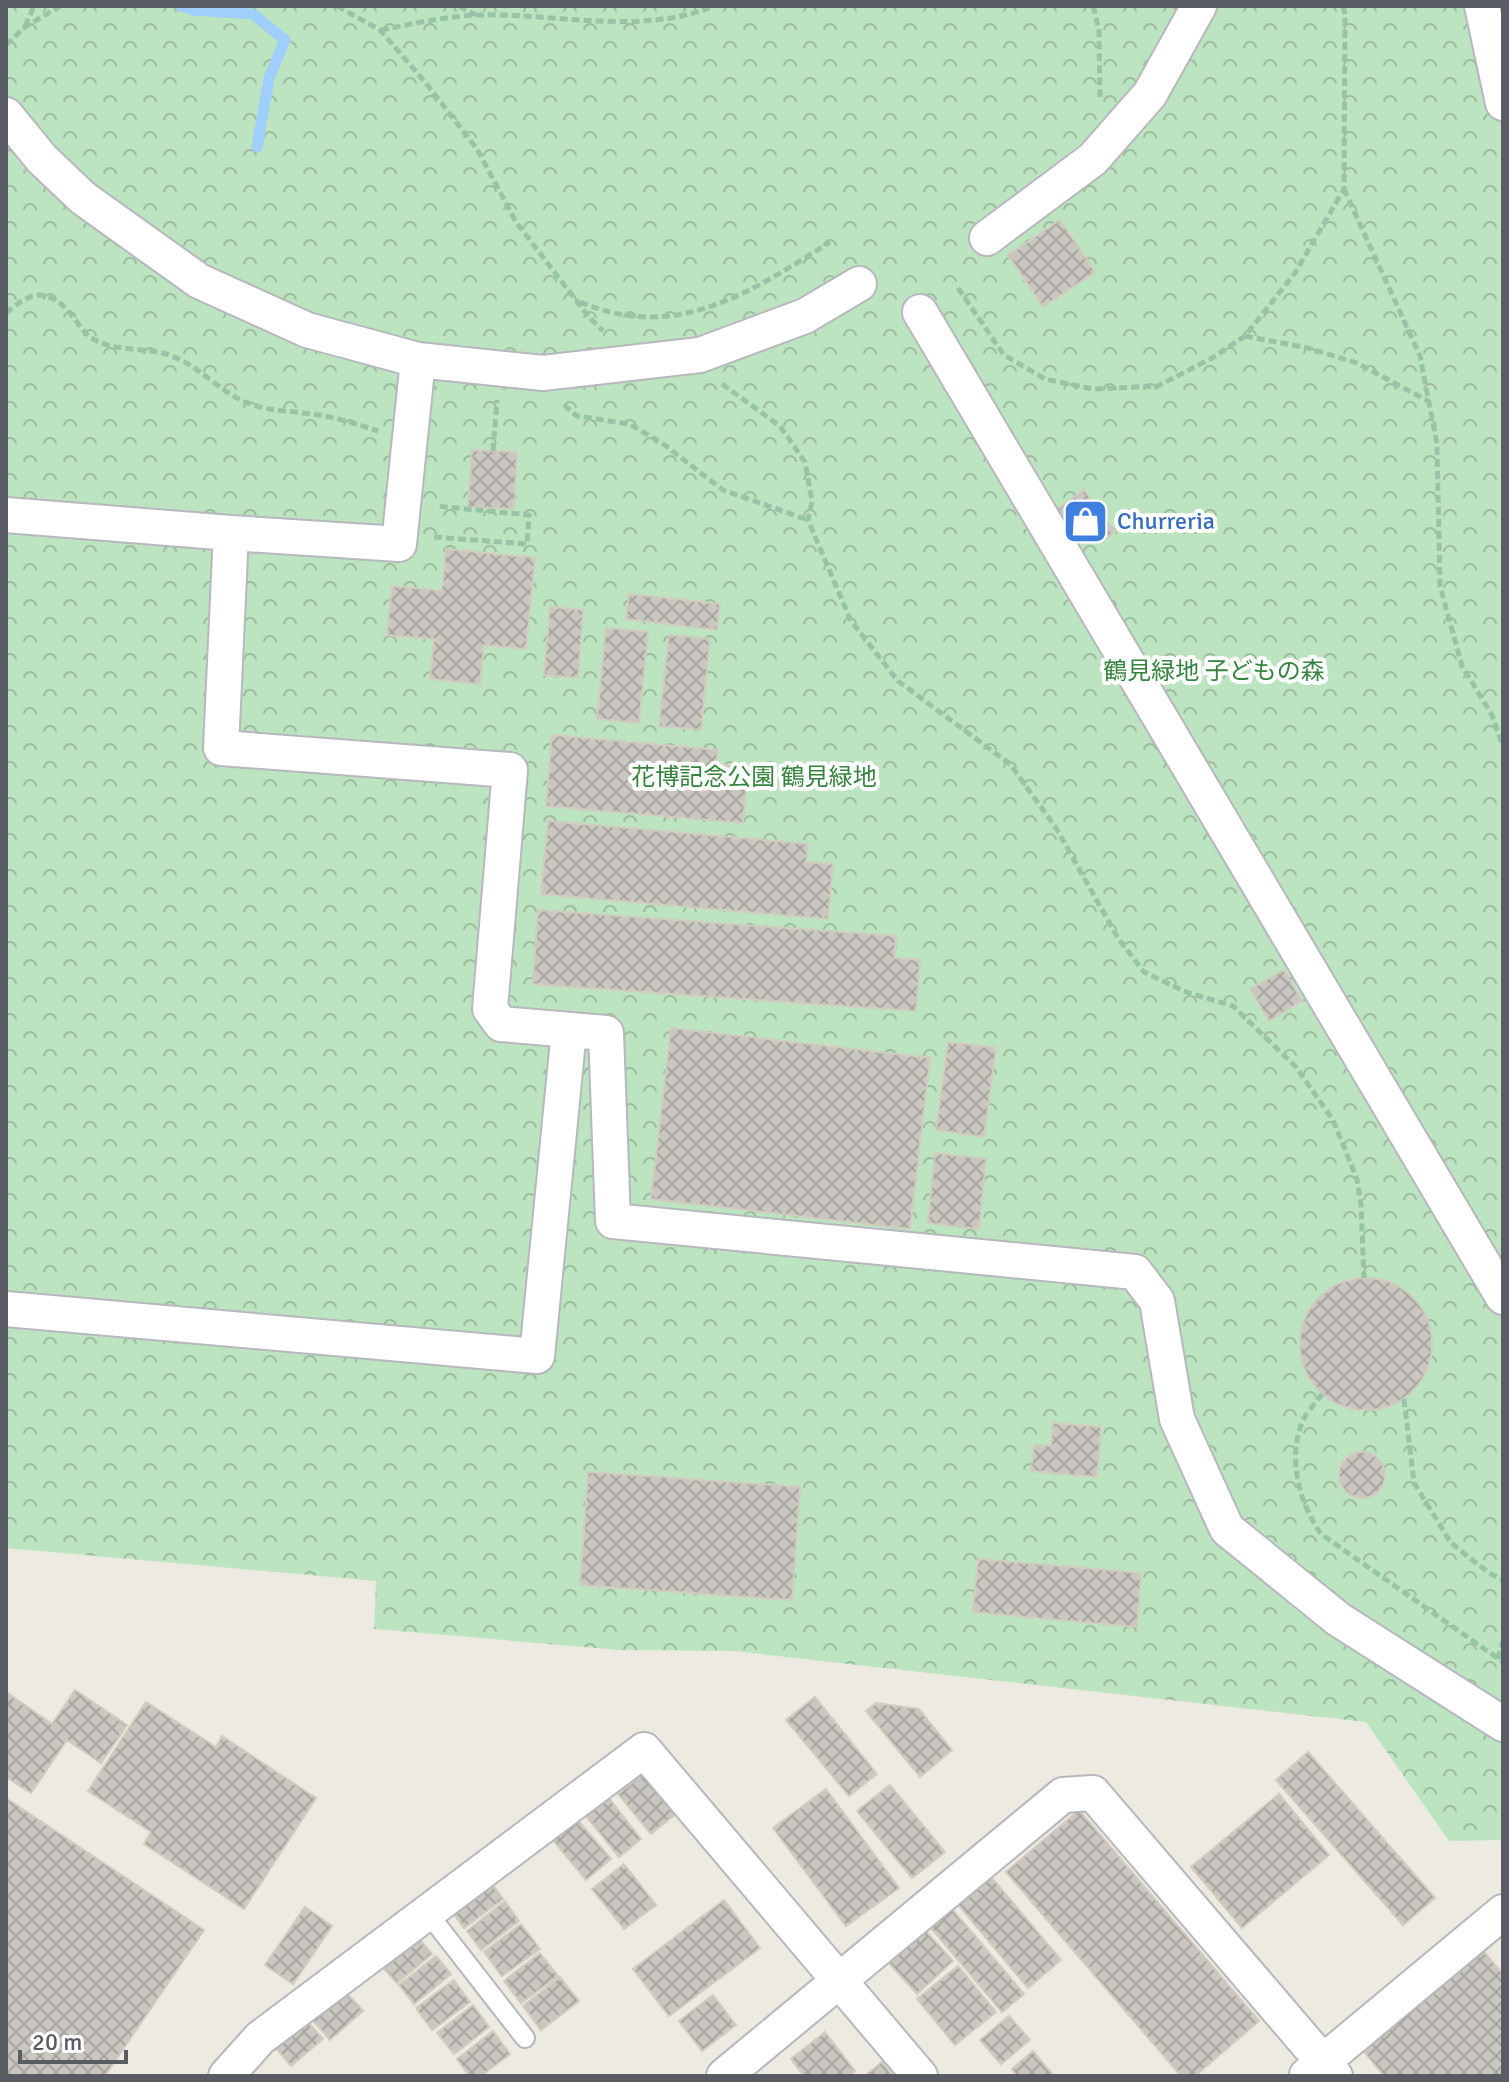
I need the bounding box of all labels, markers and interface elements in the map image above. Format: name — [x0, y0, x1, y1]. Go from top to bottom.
shop icon: Churreria — [1062, 497, 1110, 545]
place label: Churreria — [1117, 506, 1215, 536]
park label: 鶴見緑地 子どもの森 — [1103, 656, 1325, 686]
park label: 花博記念公園 鶴見緑地 — [631, 762, 877, 792]
scale bar — [20, 2014, 126, 2064]
text: 20 m — [32, 2027, 82, 2057]

